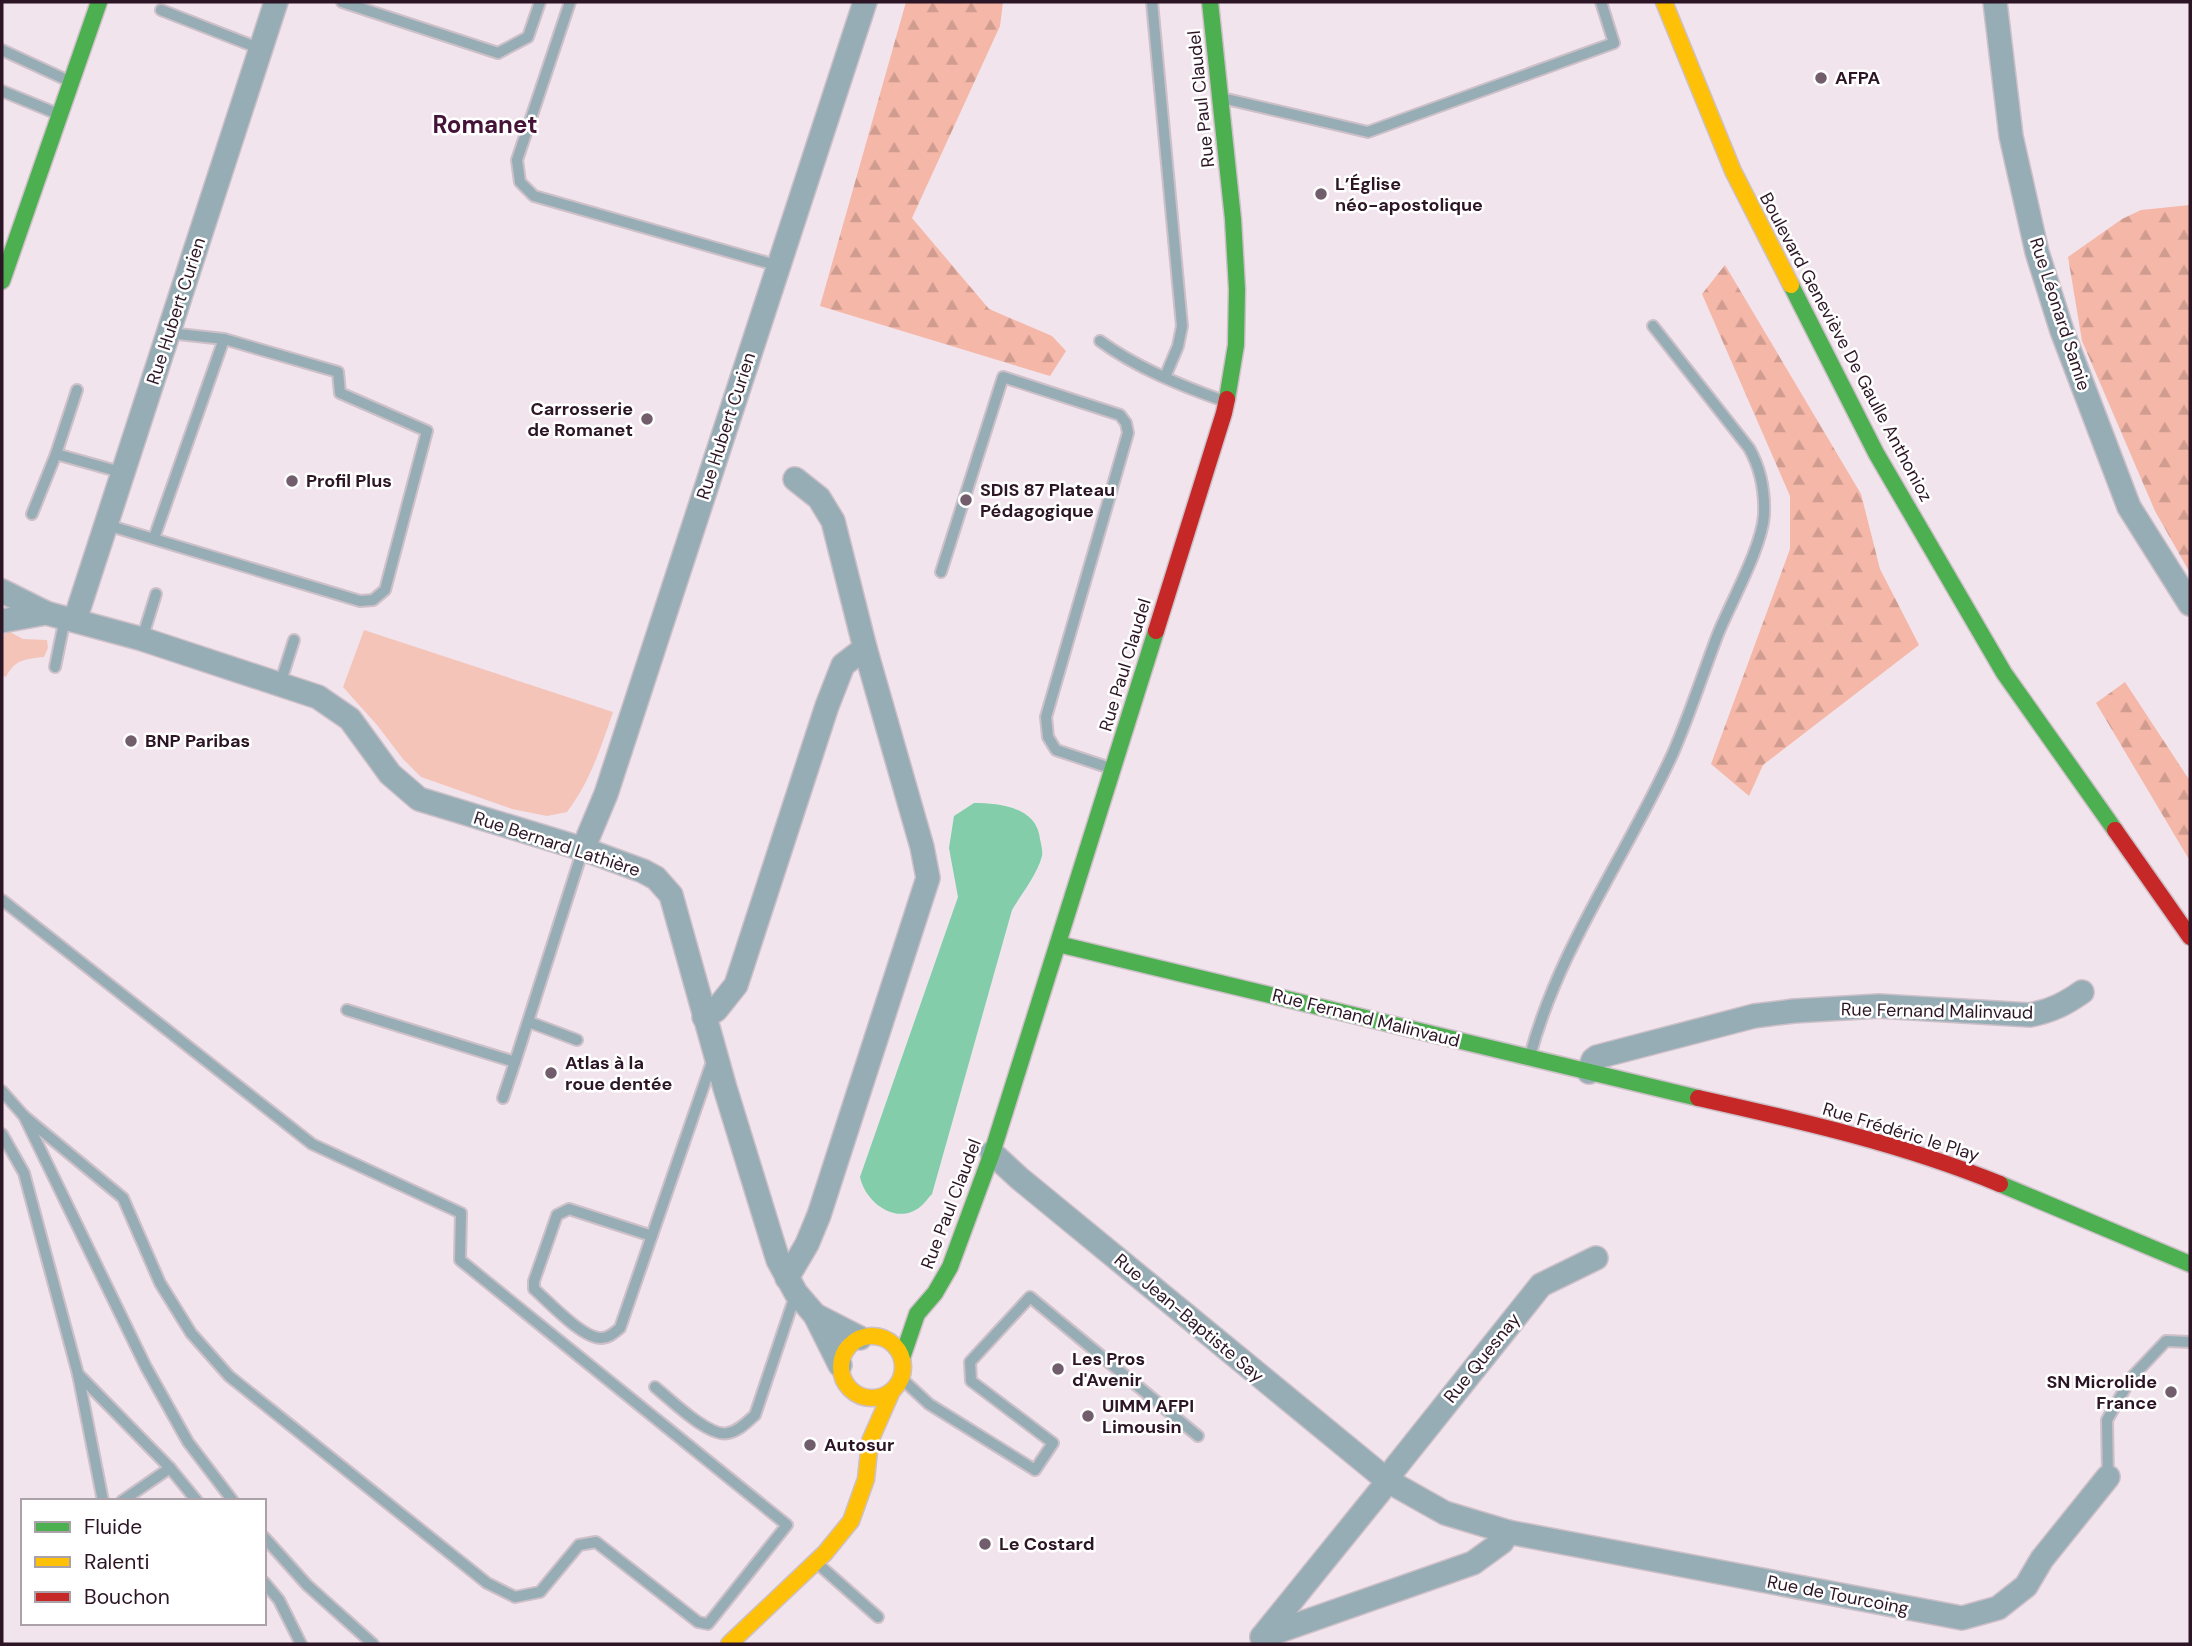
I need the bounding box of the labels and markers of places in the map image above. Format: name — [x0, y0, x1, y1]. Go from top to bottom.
place label: AFPA — [1835, 66, 1881, 90]
marker: AFPA — [1813, 70, 1829, 86]
place label: L’Église néo-apostolique — [1335, 172, 1483, 217]
marker: L’Église néo-apostolique — [1313, 186, 1329, 202]
place label: Carrosserie de Romanet — [527, 397, 633, 442]
marker: Carrosserie de Romanet — [639, 411, 655, 427]
place label: Profil Plus — [306, 469, 392, 493]
marker: Profil Plus — [284, 473, 300, 489]
place label: SDIS 87 Plateau Pédagogique — [980, 478, 1115, 523]
marker: SDIS 87 Plateau Pédagogique — [958, 492, 974, 508]
place label: BNP Paribas — [145, 729, 250, 753]
marker: BNP Paribas — [123, 733, 139, 749]
place label: Atlas à la roue dentée — [565, 1051, 672, 1096]
marker: Atlas à la roue dentée — [543, 1065, 559, 1081]
place label: Les Pros d'Avenir — [1072, 1347, 1145, 1392]
marker: Les Pros d'Avenir — [1050, 1361, 1066, 1377]
place label: SN Microlide France — [2046, 1370, 2157, 1415]
marker: SN Microlide France — [2163, 1384, 2179, 1400]
place label: UIMM AFPI Limousin — [1102, 1394, 1194, 1439]
marker: UIMM AFPI Limousin — [1080, 1408, 1096, 1424]
place label: Autosur — [824, 1433, 894, 1457]
marker: Autosur — [802, 1437, 818, 1453]
place label: Le Costard — [999, 1532, 1095, 1556]
marker: Le Costard — [977, 1536, 993, 1552]

